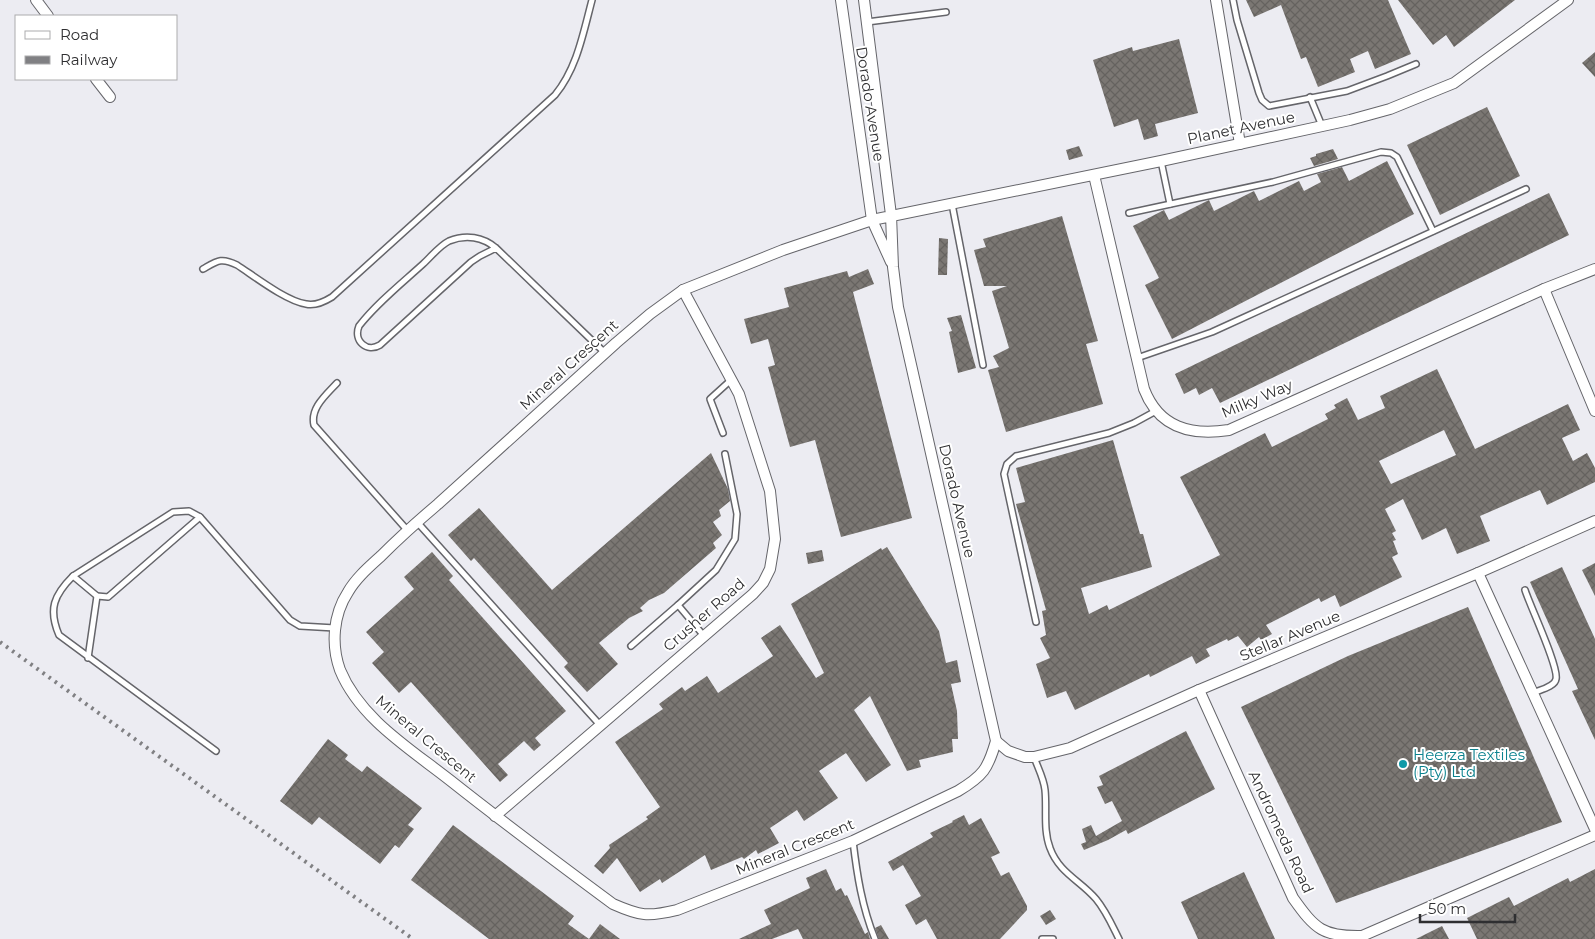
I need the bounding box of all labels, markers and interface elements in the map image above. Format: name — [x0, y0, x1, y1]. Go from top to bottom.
legend — [15, 15, 178, 80]
text: Road — [60, 25, 99, 44]
street label: Dorado Avenue — [852, 45, 889, 163]
text: Railway — [60, 50, 118, 69]
street label: Planet Avenue — [1185, 107, 1296, 148]
street label: Mineral Crescent — [515, 315, 622, 414]
street label: Milky Way — [1218, 375, 1296, 422]
street label: Dorado Avenue — [935, 442, 980, 560]
street label: Crusher Road — [659, 574, 749, 655]
street label: Stellar Avenue — [1237, 606, 1343, 665]
street label: Mineral Crescent — [372, 691, 481, 786]
place label: Heerza Textiles (Pty) Ltd — [1413, 745, 1525, 781]
marker: Heerza Textiles (Pty) Ltd — [1397, 758, 1409, 770]
street label: Andromeda Road — [1245, 767, 1318, 896]
street label: Mineral Crescent — [733, 814, 857, 879]
scale bar — [1420, 892, 1515, 924]
text: 50 m — [1428, 899, 1466, 918]

